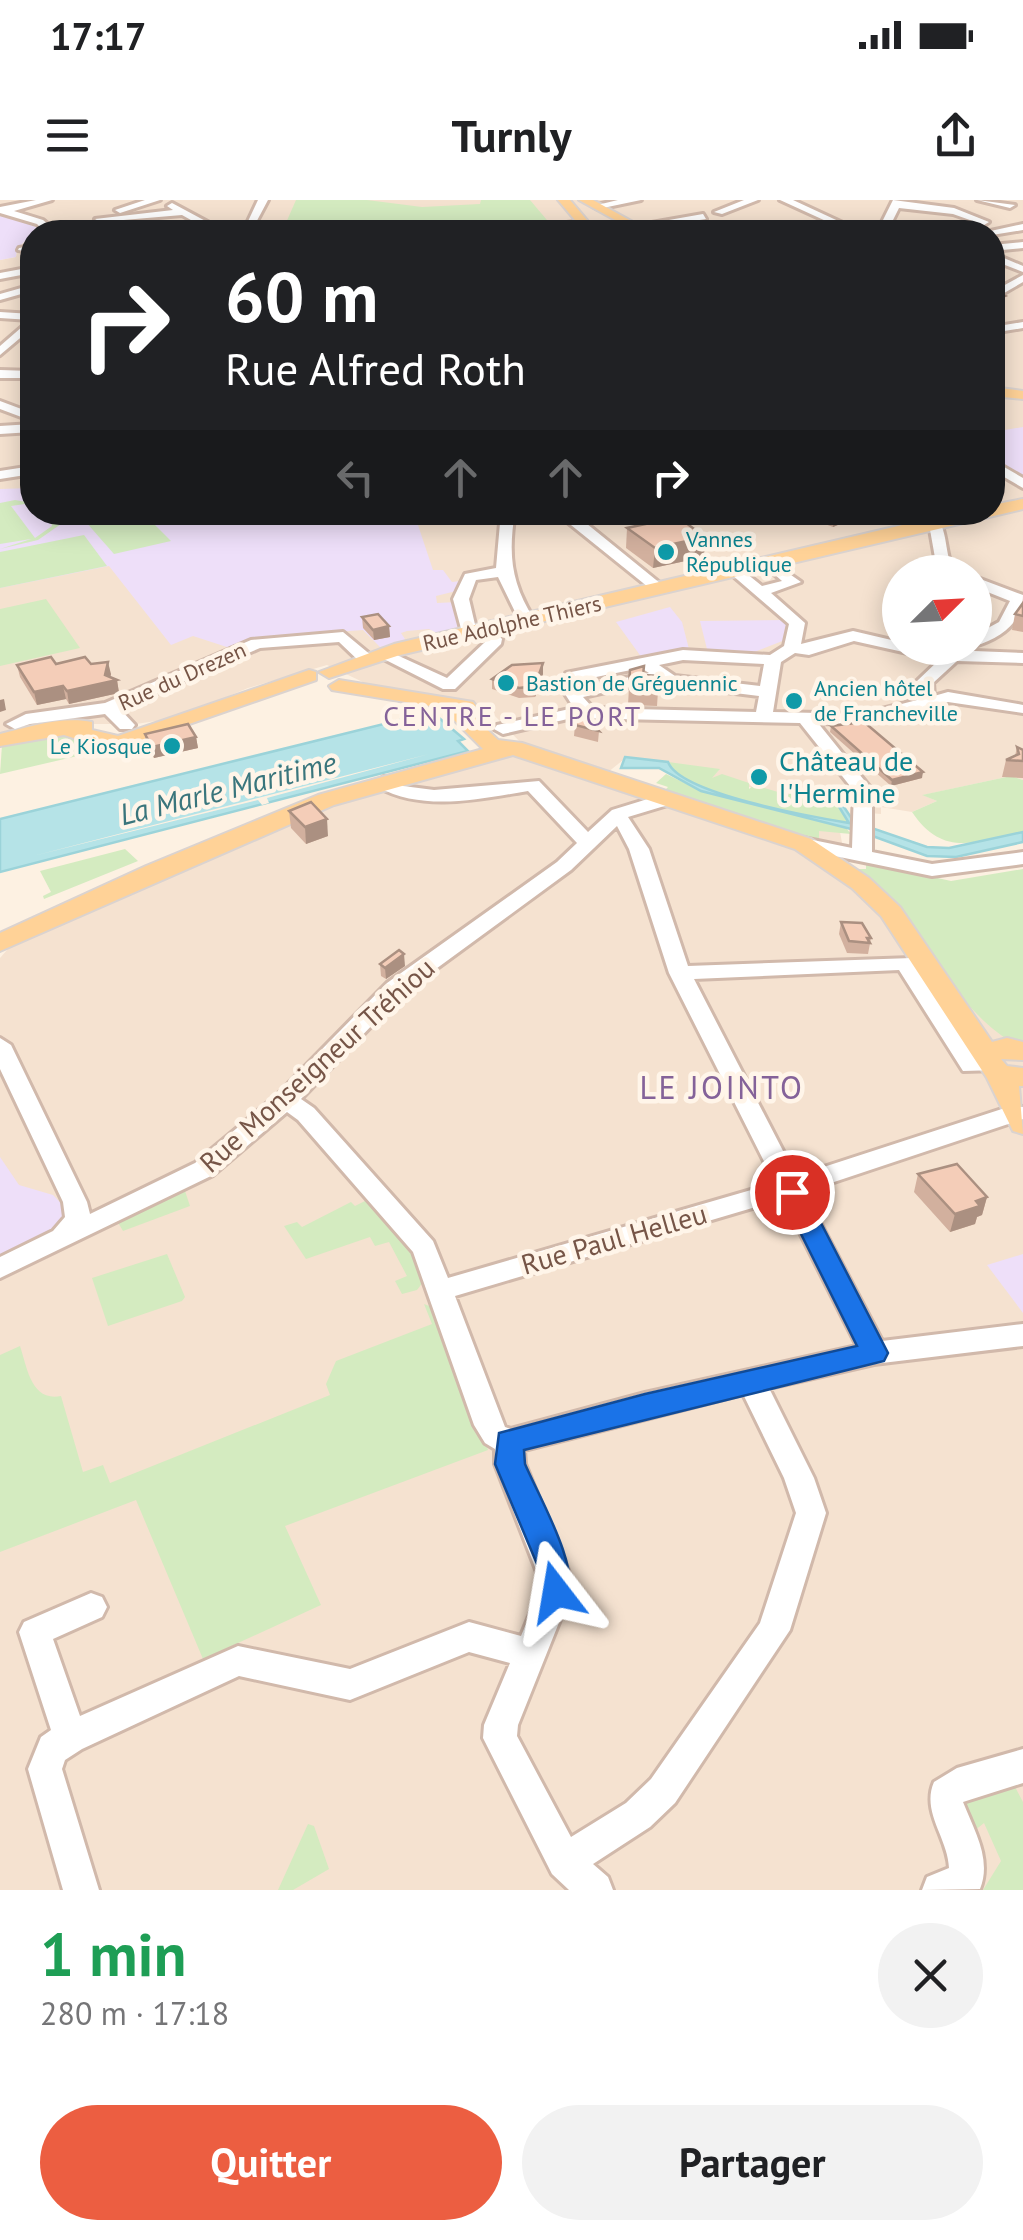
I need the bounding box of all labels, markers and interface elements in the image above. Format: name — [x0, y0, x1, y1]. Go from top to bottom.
text: 17:17 — [50, 11, 146, 60]
text: Turnly — [451, 106, 572, 164]
icon: menu — [40, 108, 95, 163]
icon: share — [928, 108, 983, 163]
text: 60 m — [225, 251, 378, 341]
icon: right — [60, 260, 190, 390]
text: Rue Alfred Roth — [225, 339, 526, 397]
icon: left — [328, 450, 383, 505]
icon: ahead — [433, 450, 488, 505]
icon: ahead — [538, 450, 593, 505]
icon: right — [643, 450, 698, 505]
place label: Vannes République — [685, 525, 792, 578]
marker: Vannes République — [655, 541, 677, 563]
north arrow — [882, 555, 992, 665]
map controls — [882, 555, 992, 665]
street label: Rue Adolphe Thiers — [420, 589, 604, 657]
street label: Rue du Drezen — [114, 635, 250, 717]
place label: Bastion de Gréguennic — [526, 669, 738, 697]
marker: Bastion de Gréguennic — [495, 672, 517, 694]
place label: Ancien hôtel de Francheville — [814, 674, 958, 727]
marker: Ancien hôtel de Francheville — [783, 690, 805, 712]
district label: CENTRE - LE PORT — [383, 697, 643, 734]
place label: Le Kiosque — [50, 732, 152, 760]
marker: Le Kiosque — [161, 735, 183, 757]
water label: La Marle Maritime — [115, 742, 340, 833]
place label: Château de l'Hermine — [779, 742, 913, 811]
marker: Château de l'Hermine — [748, 766, 770, 788]
street label: Rue Monseigneur Tréhiou — [191, 949, 442, 1180]
district label: LE JOINTO — [640, 1066, 804, 1108]
pin — [750, 1150, 835, 1235]
icon: arrive — [765, 1165, 820, 1220]
street label: Rue Paul Helleu — [517, 1194, 711, 1283]
position arrow — [504, 1540, 608, 1644]
text: 1 min — [40, 1915, 186, 1993]
button: close — [878, 1923, 983, 2028]
text: 280 m · 17:18 — [40, 1992, 229, 2034]
button: Quitter — [40, 2105, 502, 2220]
button: Partager — [522, 2105, 983, 2220]

